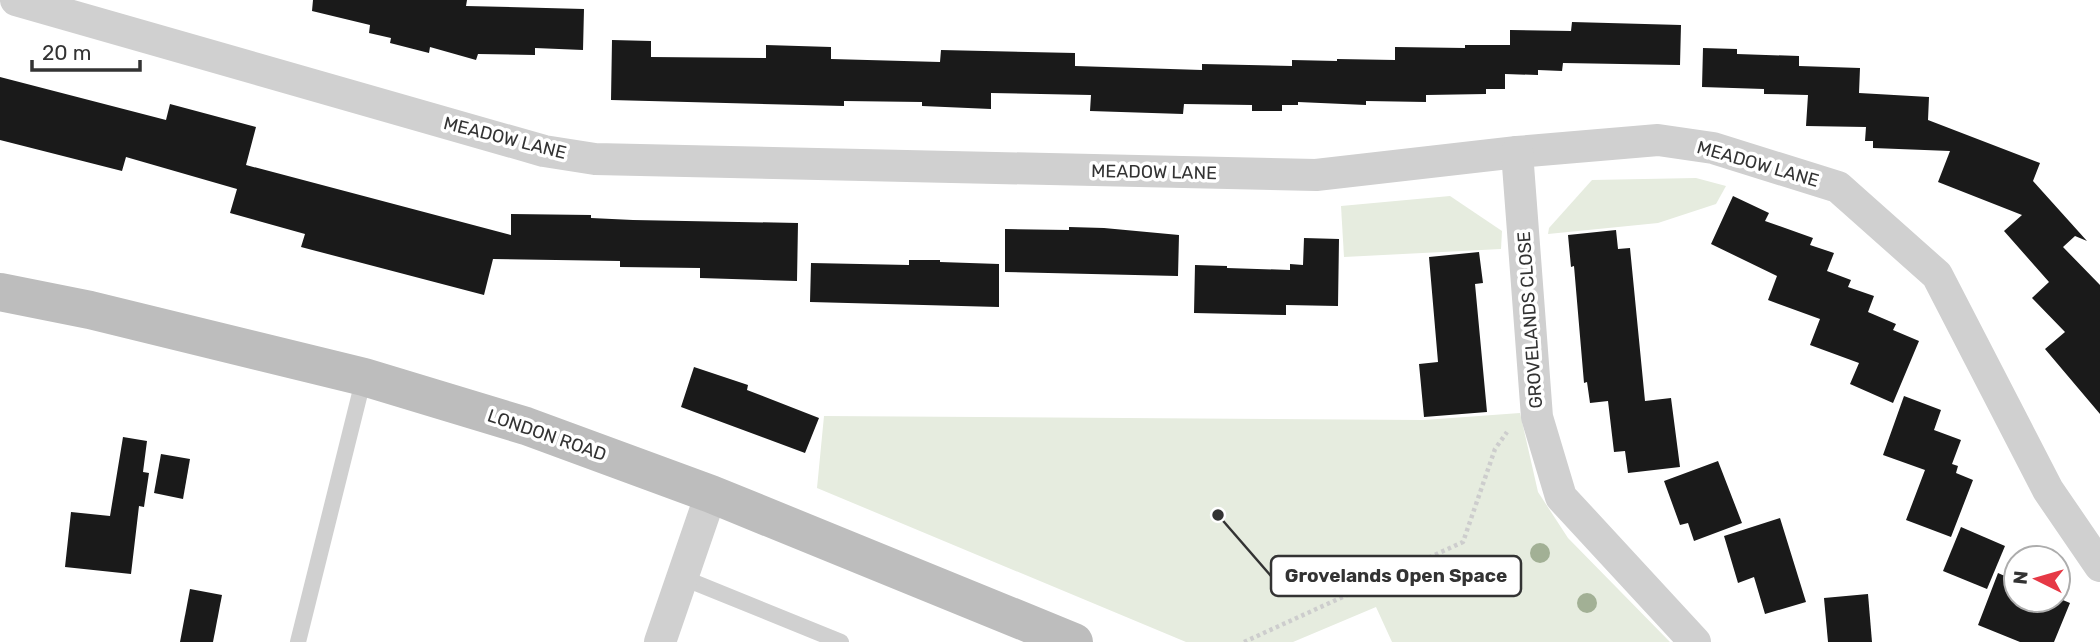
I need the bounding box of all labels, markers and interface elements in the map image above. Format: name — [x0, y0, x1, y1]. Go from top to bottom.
scale bar — [32, 28, 140, 72]
text: 20 m — [42, 40, 91, 65]
street label: MEADOW LANE — [441, 112, 569, 164]
street label: MEADOW LANE — [1694, 136, 1822, 192]
street label: MEADOW LANE — [1091, 160, 1217, 184]
street label: GROVELANDS CLOSE — [1513, 231, 1547, 409]
street label: LONDON ROAD — [485, 404, 609, 466]
north arrow — [2002, 544, 2072, 614]
callout: Grovelands Open Space — [1271, 556, 1521, 596]
text: Grovelands Open Space — [1285, 564, 1507, 587]
text: N — [2009, 570, 2033, 585]

